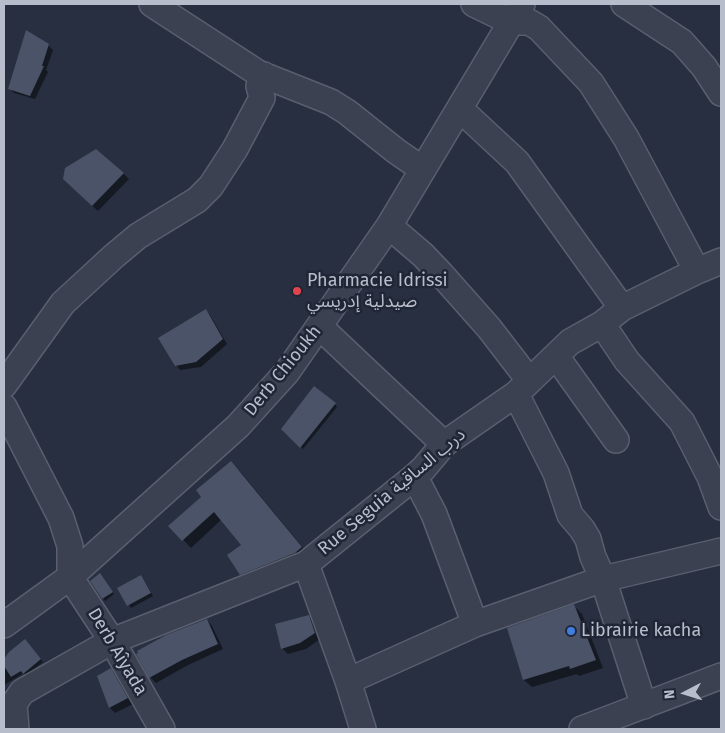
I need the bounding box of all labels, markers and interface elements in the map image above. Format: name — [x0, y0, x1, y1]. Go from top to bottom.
place label: Pharmacie Idrissi صيدلية إدريسي — [307, 270, 448, 312]
marker: Pharmacie Idrissi صيدلية إدريسي — [291, 285, 303, 297]
street label: Derb Chioukh — [240, 321, 326, 421]
street label: Rue Seguia درب الساقية — [314, 424, 470, 560]
street label: Derb Aîyada — [82, 604, 152, 700]
place label: Librairie kacha — [581, 620, 701, 642]
marker: Librairie kacha — [565, 625, 577, 637]
north arrow — [660, 668, 710, 718]
text: N — [661, 689, 678, 700]

